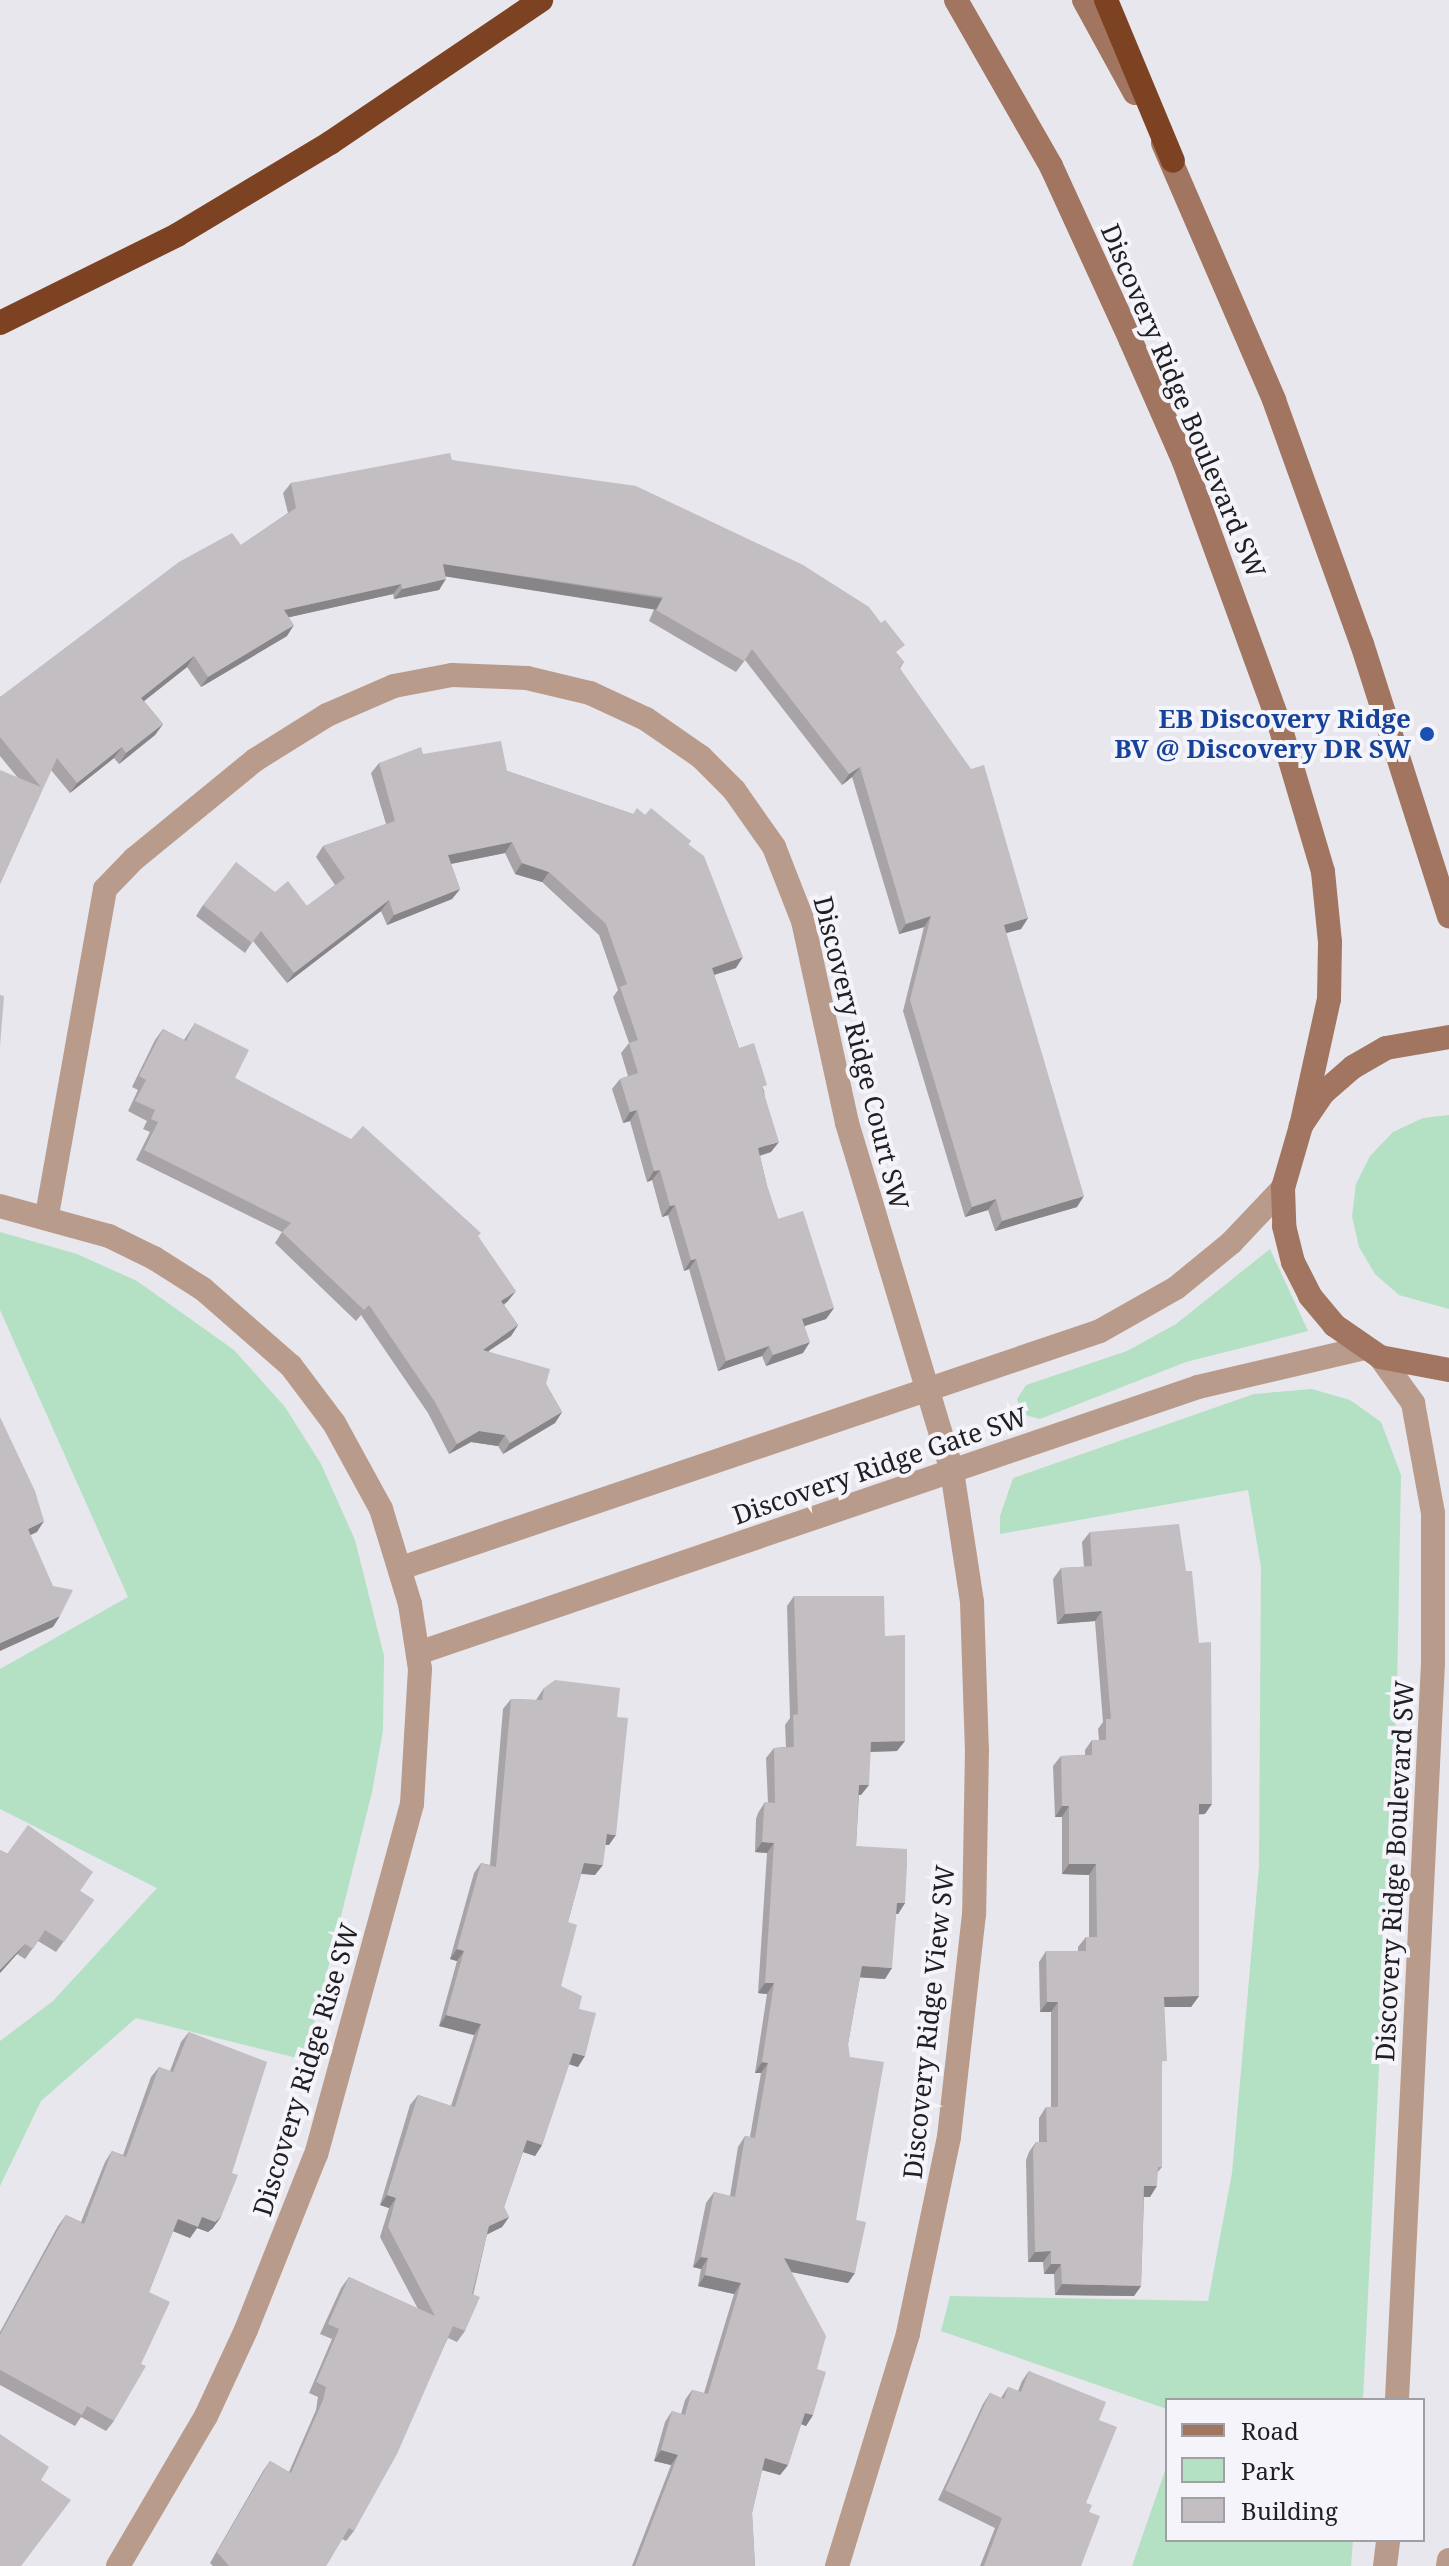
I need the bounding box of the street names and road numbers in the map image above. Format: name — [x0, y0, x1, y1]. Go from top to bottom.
street label: Discovery Ridge Boulevard SW — [1094, 219, 1272, 583]
street label: Discovery Ridge Court SW — [807, 893, 915, 1213]
street label: Discovery Ridge Gate SW — [729, 1401, 1031, 1531]
street label: Discovery Ridge Boulevard SW — [1369, 1680, 1421, 2062]
street label: Discovery Ridge View SW — [897, 1864, 961, 2180]
street label: Discovery Ridge Rise SW — [247, 1920, 365, 2220]

